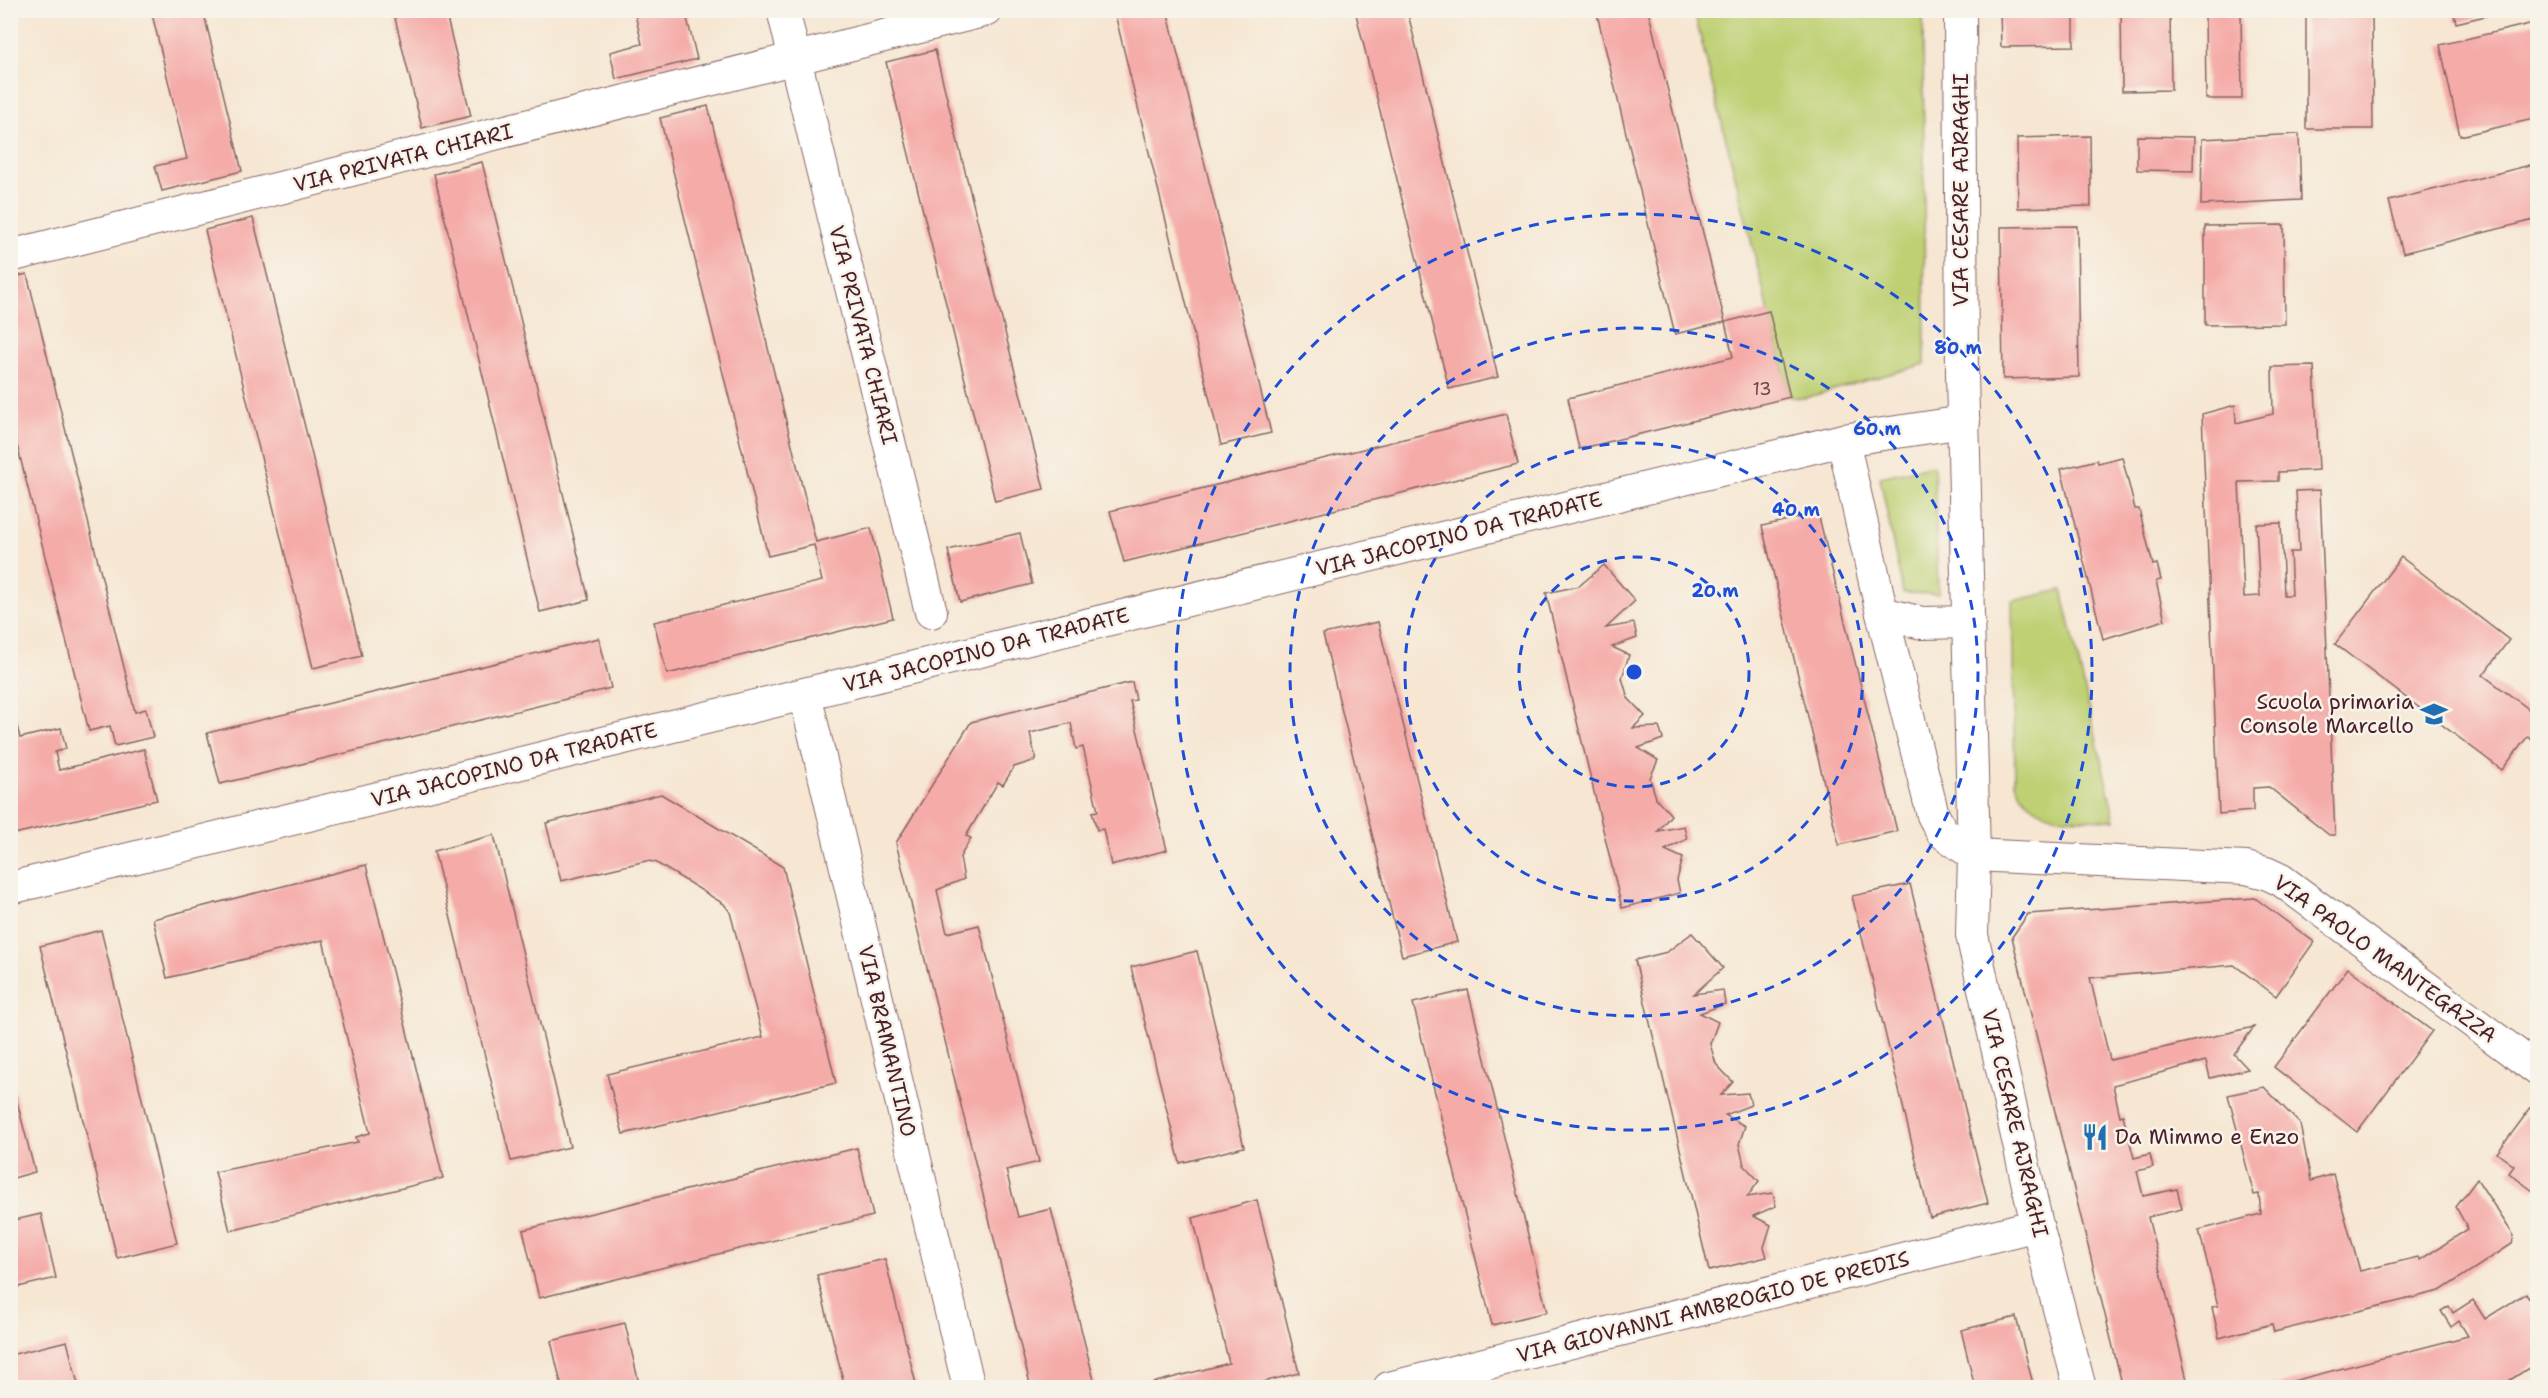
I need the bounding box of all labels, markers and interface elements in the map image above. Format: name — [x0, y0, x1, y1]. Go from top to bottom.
street label: VIA CESARE AJRAGHI — [1947, 73, 1975, 307]
street label: VIA PRIVATA CHIARI — [290, 117, 516, 199]
street label: VIA PRIVATA CHIARI — [822, 222, 904, 448]
text: 80 m — [1934, 336, 1982, 360]
house number: 13 — [1752, 377, 1772, 401]
text: 60 m — [1853, 417, 1901, 441]
street label: VIA JACOPINO DA TRADATE — [1313, 485, 1605, 583]
text: 40 m — [1772, 498, 1820, 522]
text: 20 m — [1691, 579, 1739, 603]
street label: VIA JACOPINO DA TRADATE — [840, 601, 1132, 699]
centre of rings — [1624, 662, 1644, 682]
place label: Scuola primaria Console Marcello — [2240, 688, 2414, 740]
school or university icon: Scuola primaria Console Marcello — [2419, 699, 2449, 729]
street label: VIA JACOPINO DA TRADATE — [368, 716, 660, 814]
street label: VIA PAOLO MANTEGAZZA — [2268, 869, 2502, 1049]
street label: VIA BRAMANTINO — [851, 942, 923, 1140]
street label: VIA CESARE AJRAGHI — [1975, 1006, 2055, 1240]
restaurant icon: Da Mimmo e Enzo — [2080, 1122, 2110, 1152]
place label: Da Mimmo e Enzo — [2115, 1123, 2299, 1151]
street label: VIA GIOVANNI AMBROGIO DE PREDIS — [1514, 1245, 1912, 1369]

